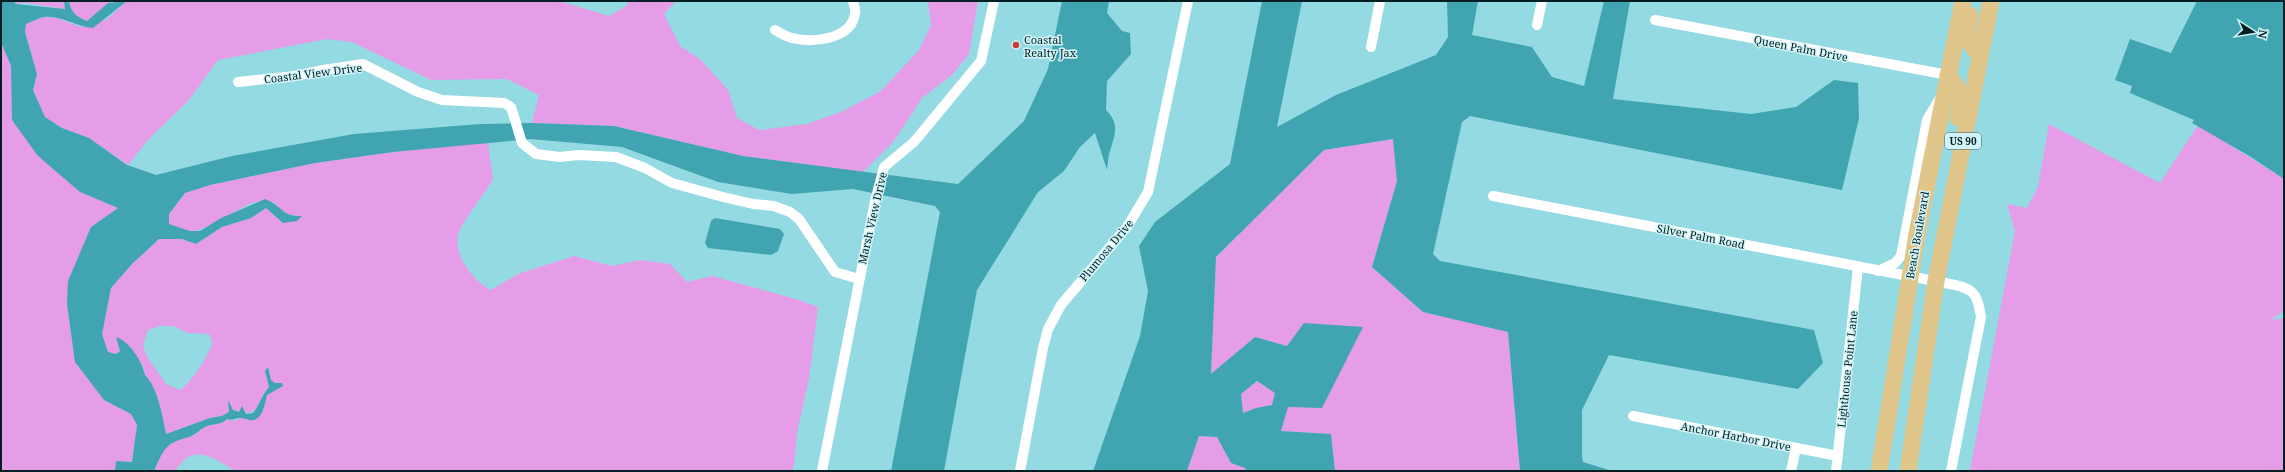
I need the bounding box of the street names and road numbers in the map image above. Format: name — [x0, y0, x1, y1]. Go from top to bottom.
street label: Queen Palm Drive — [1753, 32, 1849, 64]
street label: Coastal View Drive — [263, 60, 363, 86]
road number: US 90 — [1945, 133, 1981, 149]
street label: Marsh View Drive — [854, 170, 890, 266]
street label: Beach Boulevard — [1902, 190, 1932, 280]
street label: Plumosa Drive — [1076, 216, 1136, 284]
street label: Silver Palm Road — [1656, 220, 1746, 252]
street label: Lighthouse Point Lane — [1833, 310, 1861, 428]
street label: Anchor Harbor Drive — [1680, 418, 1792, 454]

